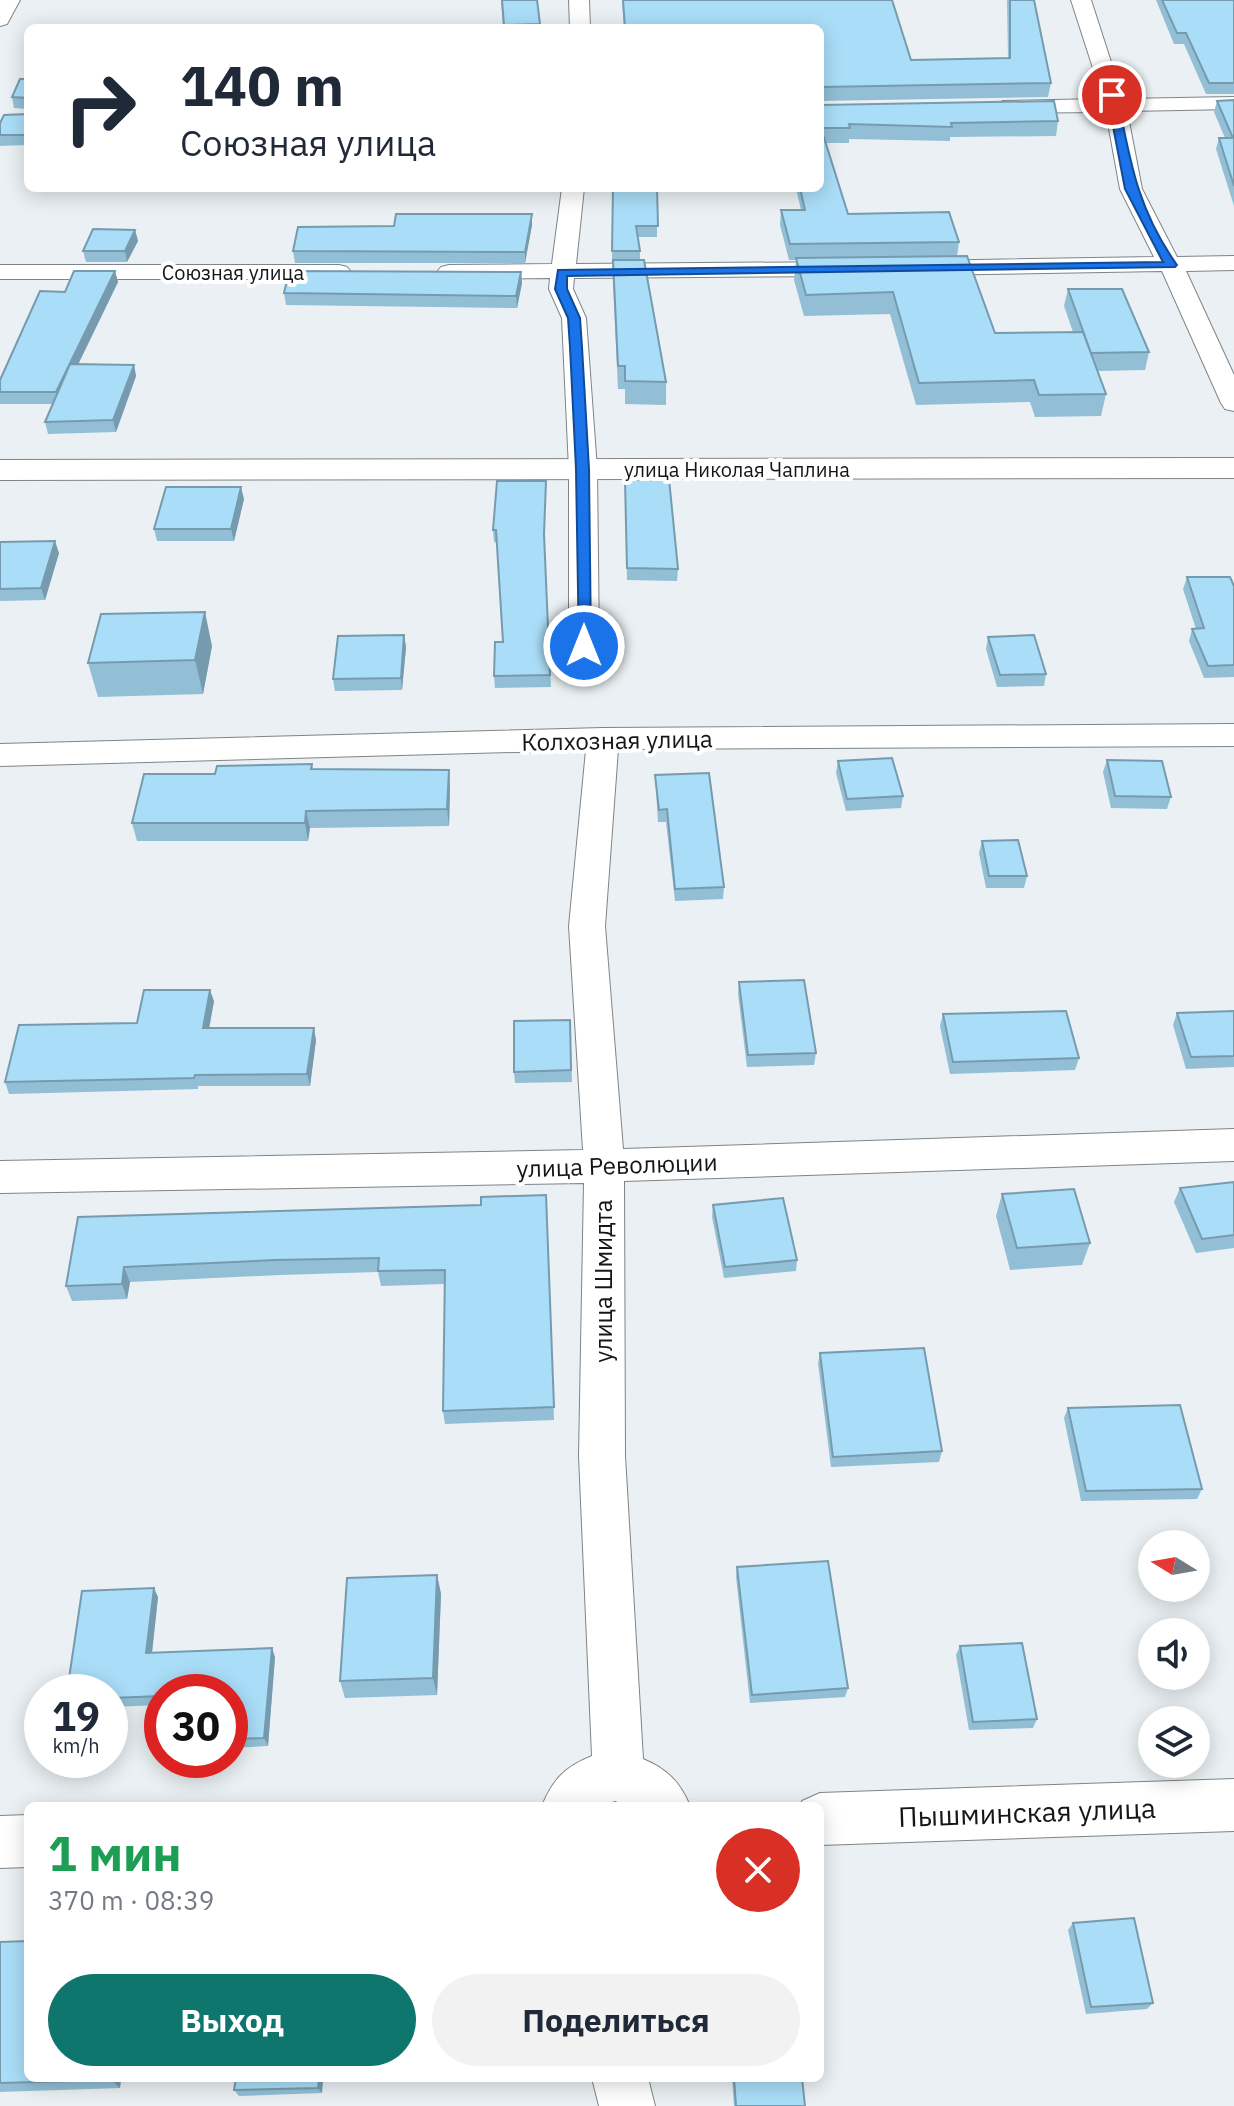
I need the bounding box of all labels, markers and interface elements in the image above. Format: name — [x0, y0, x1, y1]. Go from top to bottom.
text: 140 m — [180, 49, 344, 121]
icon: right — [48, 56, 152, 160]
pin — [1078, 61, 1146, 129]
icon: arrive — [1090, 73, 1134, 117]
text: Союзная улица — [180, 119, 436, 166]
street label: Союзная улица — [162, 259, 305, 286]
street label: улица Николая Чаплина — [624, 456, 850, 483]
position arrow — [542, 604, 626, 688]
street label: Колхозная улица — [521, 722, 713, 758]
street label: улица Революции — [516, 1146, 718, 1184]
street label: улица Шмидта — [587, 1199, 619, 1363]
north arrow — [1138, 1530, 1210, 1602]
map controls — [1138, 1530, 1210, 1778]
button: sound — [1138, 1618, 1210, 1690]
speed limit sign: 30 — [144, 1674, 248, 1778]
text: 19 — [52, 1690, 100, 1742]
button: layers — [1138, 1706, 1210, 1778]
text: km/h — [52, 1732, 100, 1759]
street label: Пышминская улица — [898, 1789, 1156, 1835]
text: 1 мин — [48, 1822, 182, 1884]
button: close — [716, 1828, 800, 1912]
text: 370 m · 08:39 — [48, 1883, 214, 1917]
button: Выход — [48, 1974, 416, 2066]
button: Поделиться — [432, 1974, 800, 2066]

